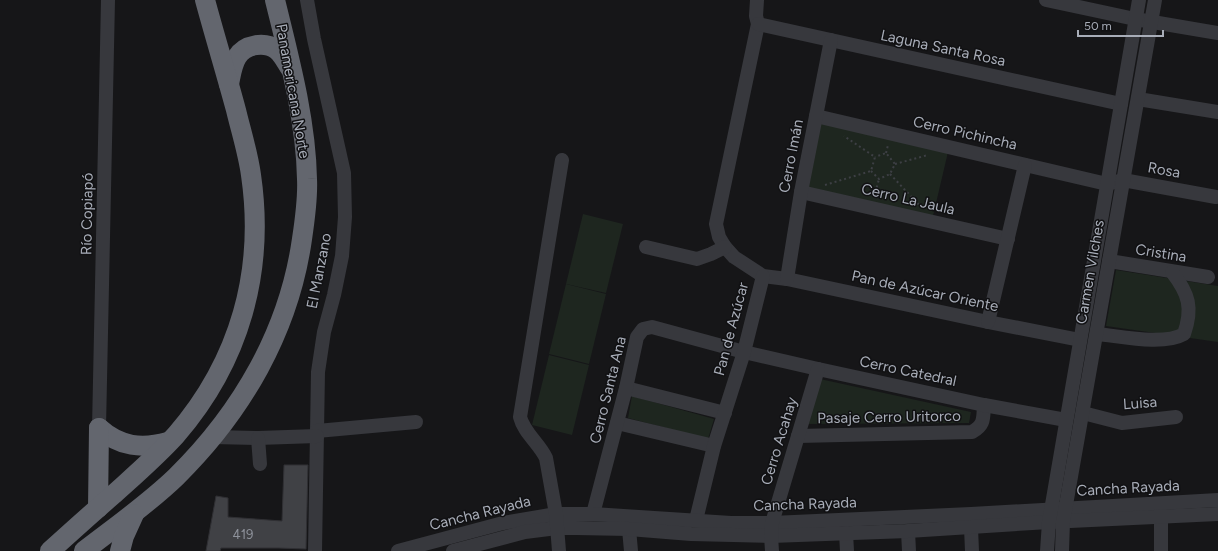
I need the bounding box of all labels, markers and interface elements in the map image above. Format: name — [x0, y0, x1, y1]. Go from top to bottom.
scale bar — [1078, 12, 1163, 38]
text: 50 m — [1084, 19, 1112, 33]
street label: Panamericana Norte — [272, 22, 314, 160]
street label: Laguna Santa Rosa — [879, 26, 1007, 70]
street label: Cerro Pichincha — [911, 112, 1019, 154]
street label: Cerro Imán — [775, 118, 807, 194]
street label: Rosa — [1146, 158, 1182, 182]
street label: Río Copiapó — [77, 172, 97, 255]
street label: Cerro La Jaula — [859, 179, 957, 219]
street label: Carmen Vilches — [1072, 219, 1108, 325]
street label: El Manzano — [303, 231, 335, 310]
street label: Cristina — [1134, 240, 1188, 266]
street label: Pan de Azúcar Oriente — [850, 267, 1000, 315]
street label: Pan de Azúcar — [710, 280, 752, 378]
street label: Cerro Santa Ana — [586, 334, 630, 446]
street label: Cerro Catedral — [858, 352, 958, 390]
street label: Luisa — [1122, 393, 1158, 413]
street label: Cerro Acahay — [757, 395, 801, 487]
street label: Pasaje Cerro Uritorco — [817, 407, 961, 427]
street label: Cancha Rayada — [1076, 476, 1180, 500]
street label: Cancha Rayada — [428, 492, 532, 534]
street label: Cancha Rayada — [753, 493, 857, 515]
house number: 419 — [233, 527, 253, 542]

